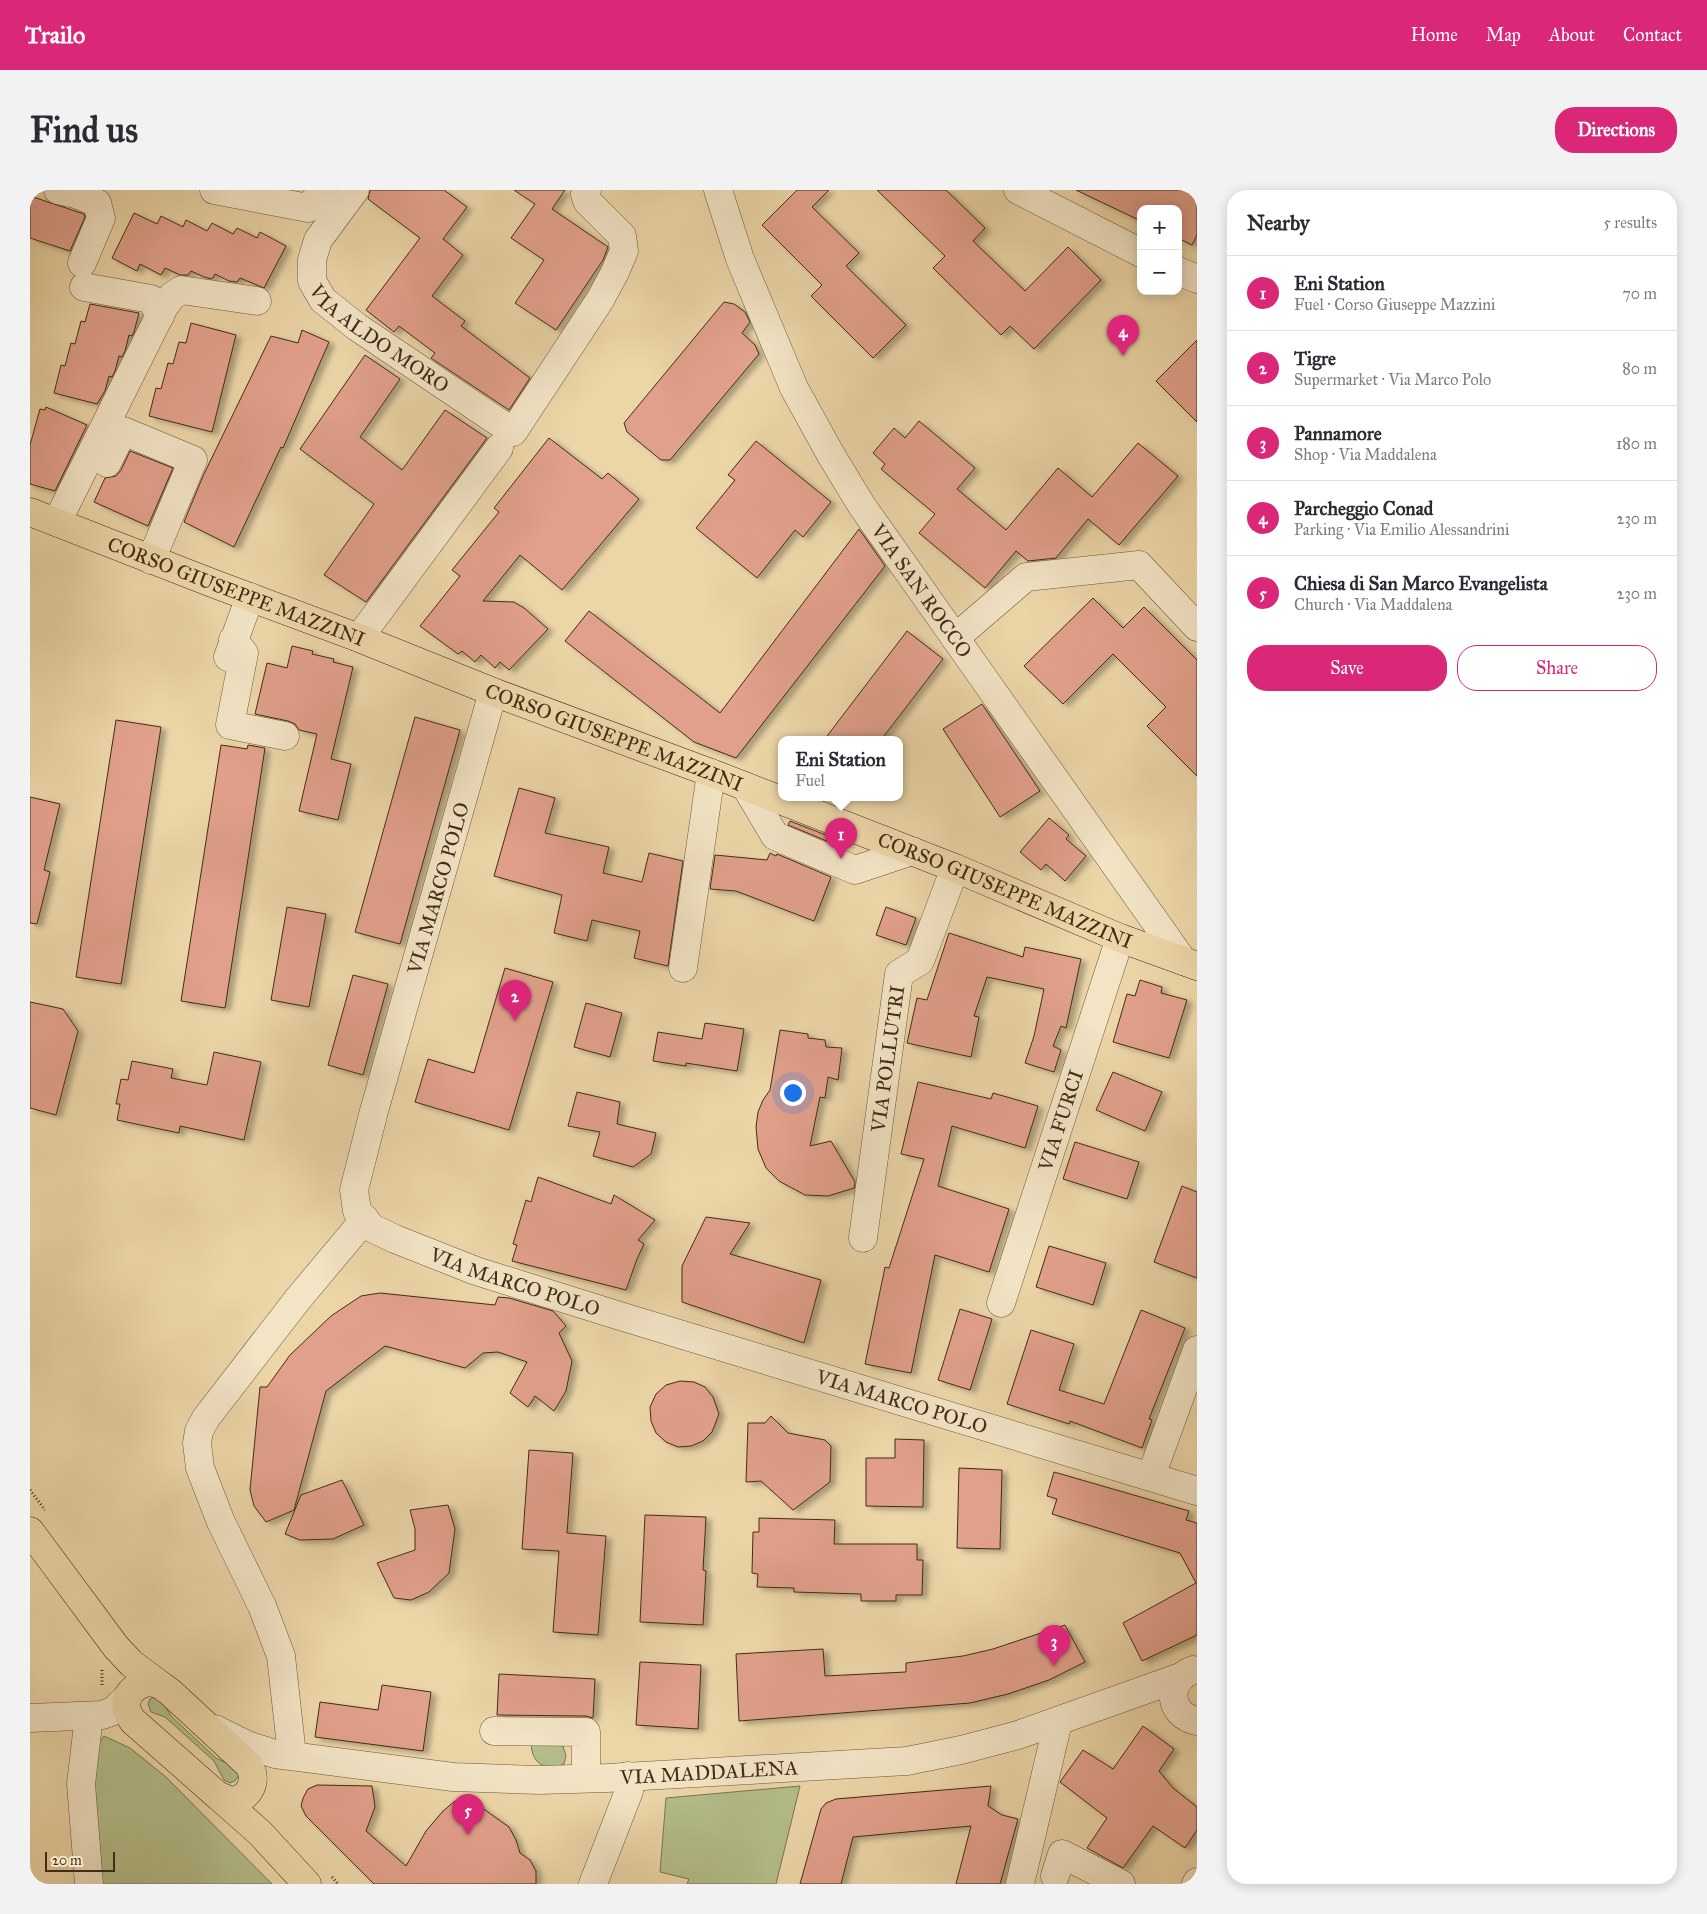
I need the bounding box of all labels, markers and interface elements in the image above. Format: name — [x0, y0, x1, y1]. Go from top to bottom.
text: Trailo — [25, 20, 85, 50]
text: Home — [1411, 24, 1458, 46]
text: Map — [1486, 24, 1521, 46]
text: About — [1549, 24, 1595, 46]
text: Contact — [1623, 24, 1682, 46]
button: Directions — [1555, 107, 1677, 153]
text: Find us — [30, 109, 138, 152]
map controls — [1137, 205, 1182, 295]
button: + — [1137, 205, 1182, 250]
text: Nearby — [1247, 210, 1310, 236]
text: 5 results — [1603, 213, 1657, 232]
button: − — [1137, 250, 1182, 295]
text: Eni Station — [1294, 272, 1385, 295]
street label: VIA ALDO MORO — [304, 279, 454, 398]
text: 1 — [1260, 284, 1266, 303]
text: 70 m — [1622, 284, 1657, 303]
text: Fuel · Corso Giuseppe Mazzini — [1294, 295, 1495, 314]
pin: 4 — [1107, 315, 1139, 356]
text: Tigre — [1294, 347, 1336, 370]
text: 2 — [1259, 359, 1267, 378]
text: 80 m — [1622, 359, 1657, 378]
text: Supermarket · Via Marco Polo — [1294, 370, 1491, 389]
text: Pannamore — [1294, 422, 1382, 445]
text: 3 — [1260, 434, 1266, 453]
text: 180 m — [1616, 434, 1657, 453]
text: Shop · Via Maddalena — [1294, 445, 1437, 464]
text: Parcheggio Conad — [1294, 497, 1433, 520]
text: 4 — [1259, 509, 1267, 528]
text: 230 m — [1617, 509, 1657, 528]
street label: VIA SAN ROCCO — [866, 518, 977, 662]
text: Parking · Via Emilio Alessandrini — [1294, 520, 1509, 539]
street label: CORSO GIUSEPPE MAZZINI — [104, 531, 368, 651]
text: Chiesa di San Marco Evangelista — [1294, 572, 1548, 595]
text: 5 — [1259, 584, 1267, 603]
text: 230 m — [1617, 584, 1657, 603]
text: Church · Via Maddalena — [1294, 595, 1452, 614]
button: Save — [1247, 645, 1447, 691]
button: Share — [1457, 645, 1657, 691]
street label: CORSO GIUSEPPE MAZZINI — [482, 678, 746, 796]
popup — [778, 736, 903, 801]
text: Eni Station — [795, 748, 886, 771]
text: Fuel — [795, 771, 825, 790]
street label: VIA MARCO POLO — [402, 799, 474, 978]
pin: 1 — [825, 818, 857, 859]
street label: CORSO GIUSEPPE MAZZINI — [874, 827, 1136, 953]
pin: 2 — [499, 980, 531, 1021]
street label: VIA POLLUTRI — [865, 984, 909, 1135]
street label: VIA FURCI — [1033, 1067, 1088, 1175]
your location — [780, 1080, 806, 1106]
street label: VIA MARCO POLO — [426, 1242, 603, 1321]
street label: VIA MARCO POLO — [812, 1364, 990, 1439]
pin: 3 — [1038, 1625, 1070, 1666]
street label: VIA MADDALENA — [618, 1755, 799, 1789]
pin: 5 — [452, 1794, 484, 1835]
scale bar — [45, 1849, 115, 1872]
text: 20 m — [52, 1852, 82, 1869]

